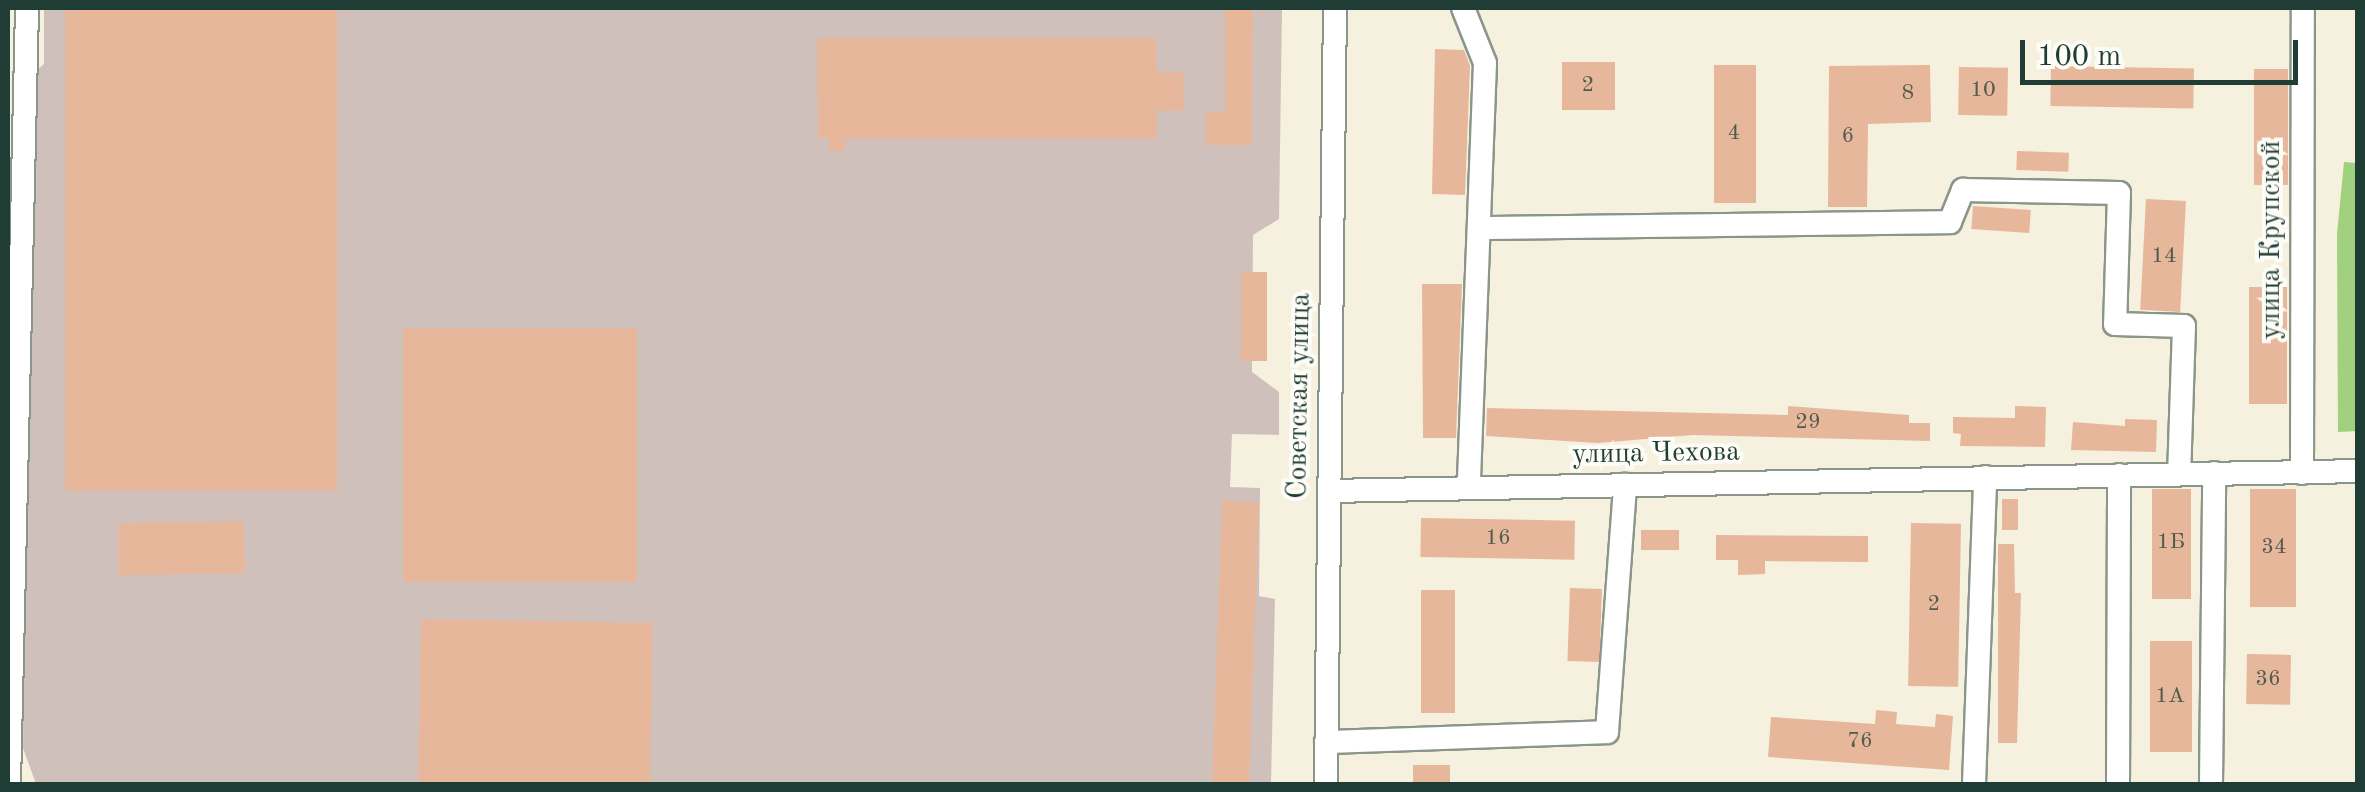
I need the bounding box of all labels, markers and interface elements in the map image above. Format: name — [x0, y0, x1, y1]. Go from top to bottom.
scale bar — [2025, 20, 2302, 82]
text: 100 m — [2037, 42, 2121, 72]
house number: 2 — [1582, 73, 1594, 99]
house number: 10 — [1970, 78, 1996, 104]
house number: 8 — [1902, 81, 1914, 107]
house number: 4 — [1728, 121, 1740, 147]
house number: 6 — [1842, 124, 1854, 150]
street label: улица Крупской — [2255, 140, 2289, 340]
house number: 14 — [2151, 244, 2177, 270]
street label: Советская улица — [1281, 293, 1319, 499]
house number: 29 — [1795, 410, 1821, 436]
street label: улица Чехова — [1572, 436, 1740, 472]
house number: 16 — [1485, 526, 1511, 552]
house number: 1Б — [2157, 530, 2185, 556]
house number: 34 — [2261, 535, 2287, 561]
house number: 2 — [1928, 592, 1940, 618]
house number: 36 — [2255, 667, 2281, 693]
house number: 1А — [2155, 684, 2185, 710]
house number: 76 — [1847, 729, 1873, 755]

